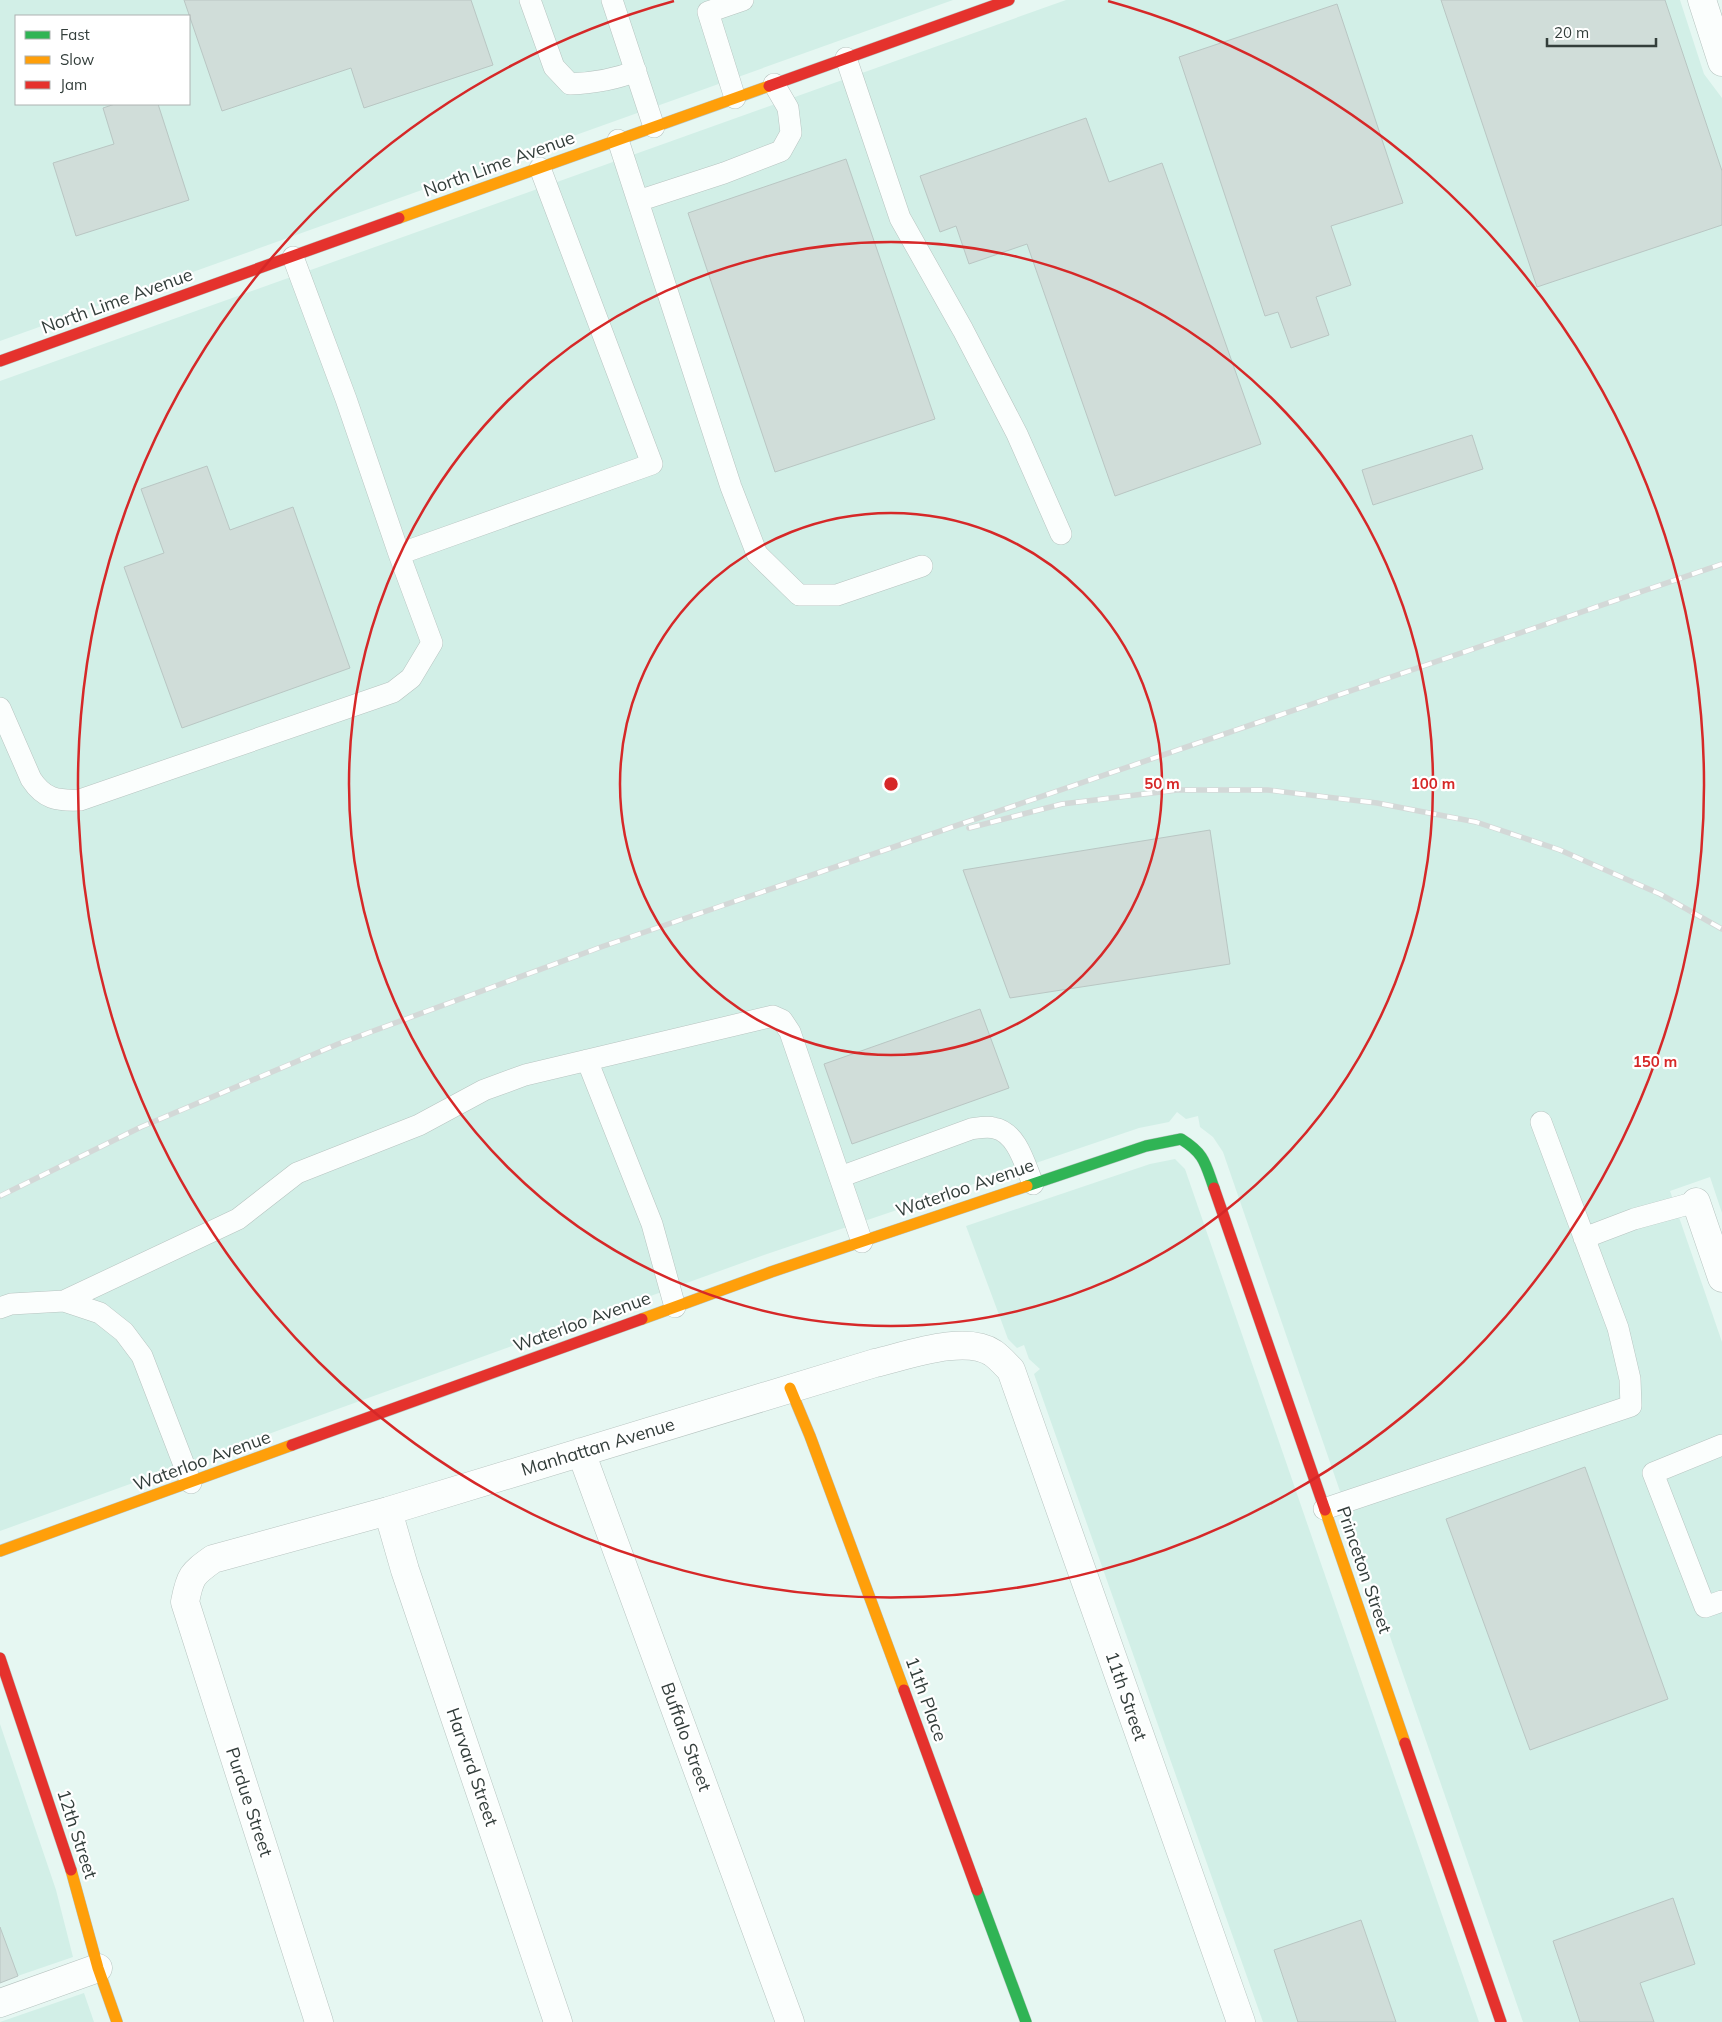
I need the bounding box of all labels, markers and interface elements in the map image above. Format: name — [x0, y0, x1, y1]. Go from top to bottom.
legend — [15, 15, 190, 105]
scale bar — [1547, 15, 1656, 47]
text: 20 m — [1554, 23, 1589, 42]
text: Fast — [60, 25, 90, 44]
text: Slow — [60, 50, 94, 69]
text: Jam — [60, 75, 87, 94]
street label: North Lime Avenue — [420, 125, 578, 202]
street label: North Lime Avenue — [38, 262, 196, 339]
text: 50 m — [1144, 774, 1180, 793]
text: 100 m — [1411, 774, 1455, 793]
centre of rings — [882, 775, 900, 793]
text: 150 m — [1633, 1052, 1677, 1071]
street label: Waterloo Avenue — [893, 1153, 1037, 1222]
street label: Waterloo Avenue — [510, 1286, 654, 1357]
street label: Manhattan Avenue — [518, 1412, 677, 1481]
street label: Waterloo Avenue — [130, 1425, 274, 1496]
street label: Princeton Street — [1332, 1503, 1397, 1636]
street label: 11th Street — [1100, 1648, 1152, 1744]
street label: 11th Place — [901, 1653, 952, 1744]
street label: Buffalo Street — [656, 1679, 717, 1794]
street label: Harvard Street — [441, 1705, 503, 1829]
street label: Purdue Street — [221, 1744, 278, 1860]
street label: 12th Street — [52, 1786, 103, 1882]

